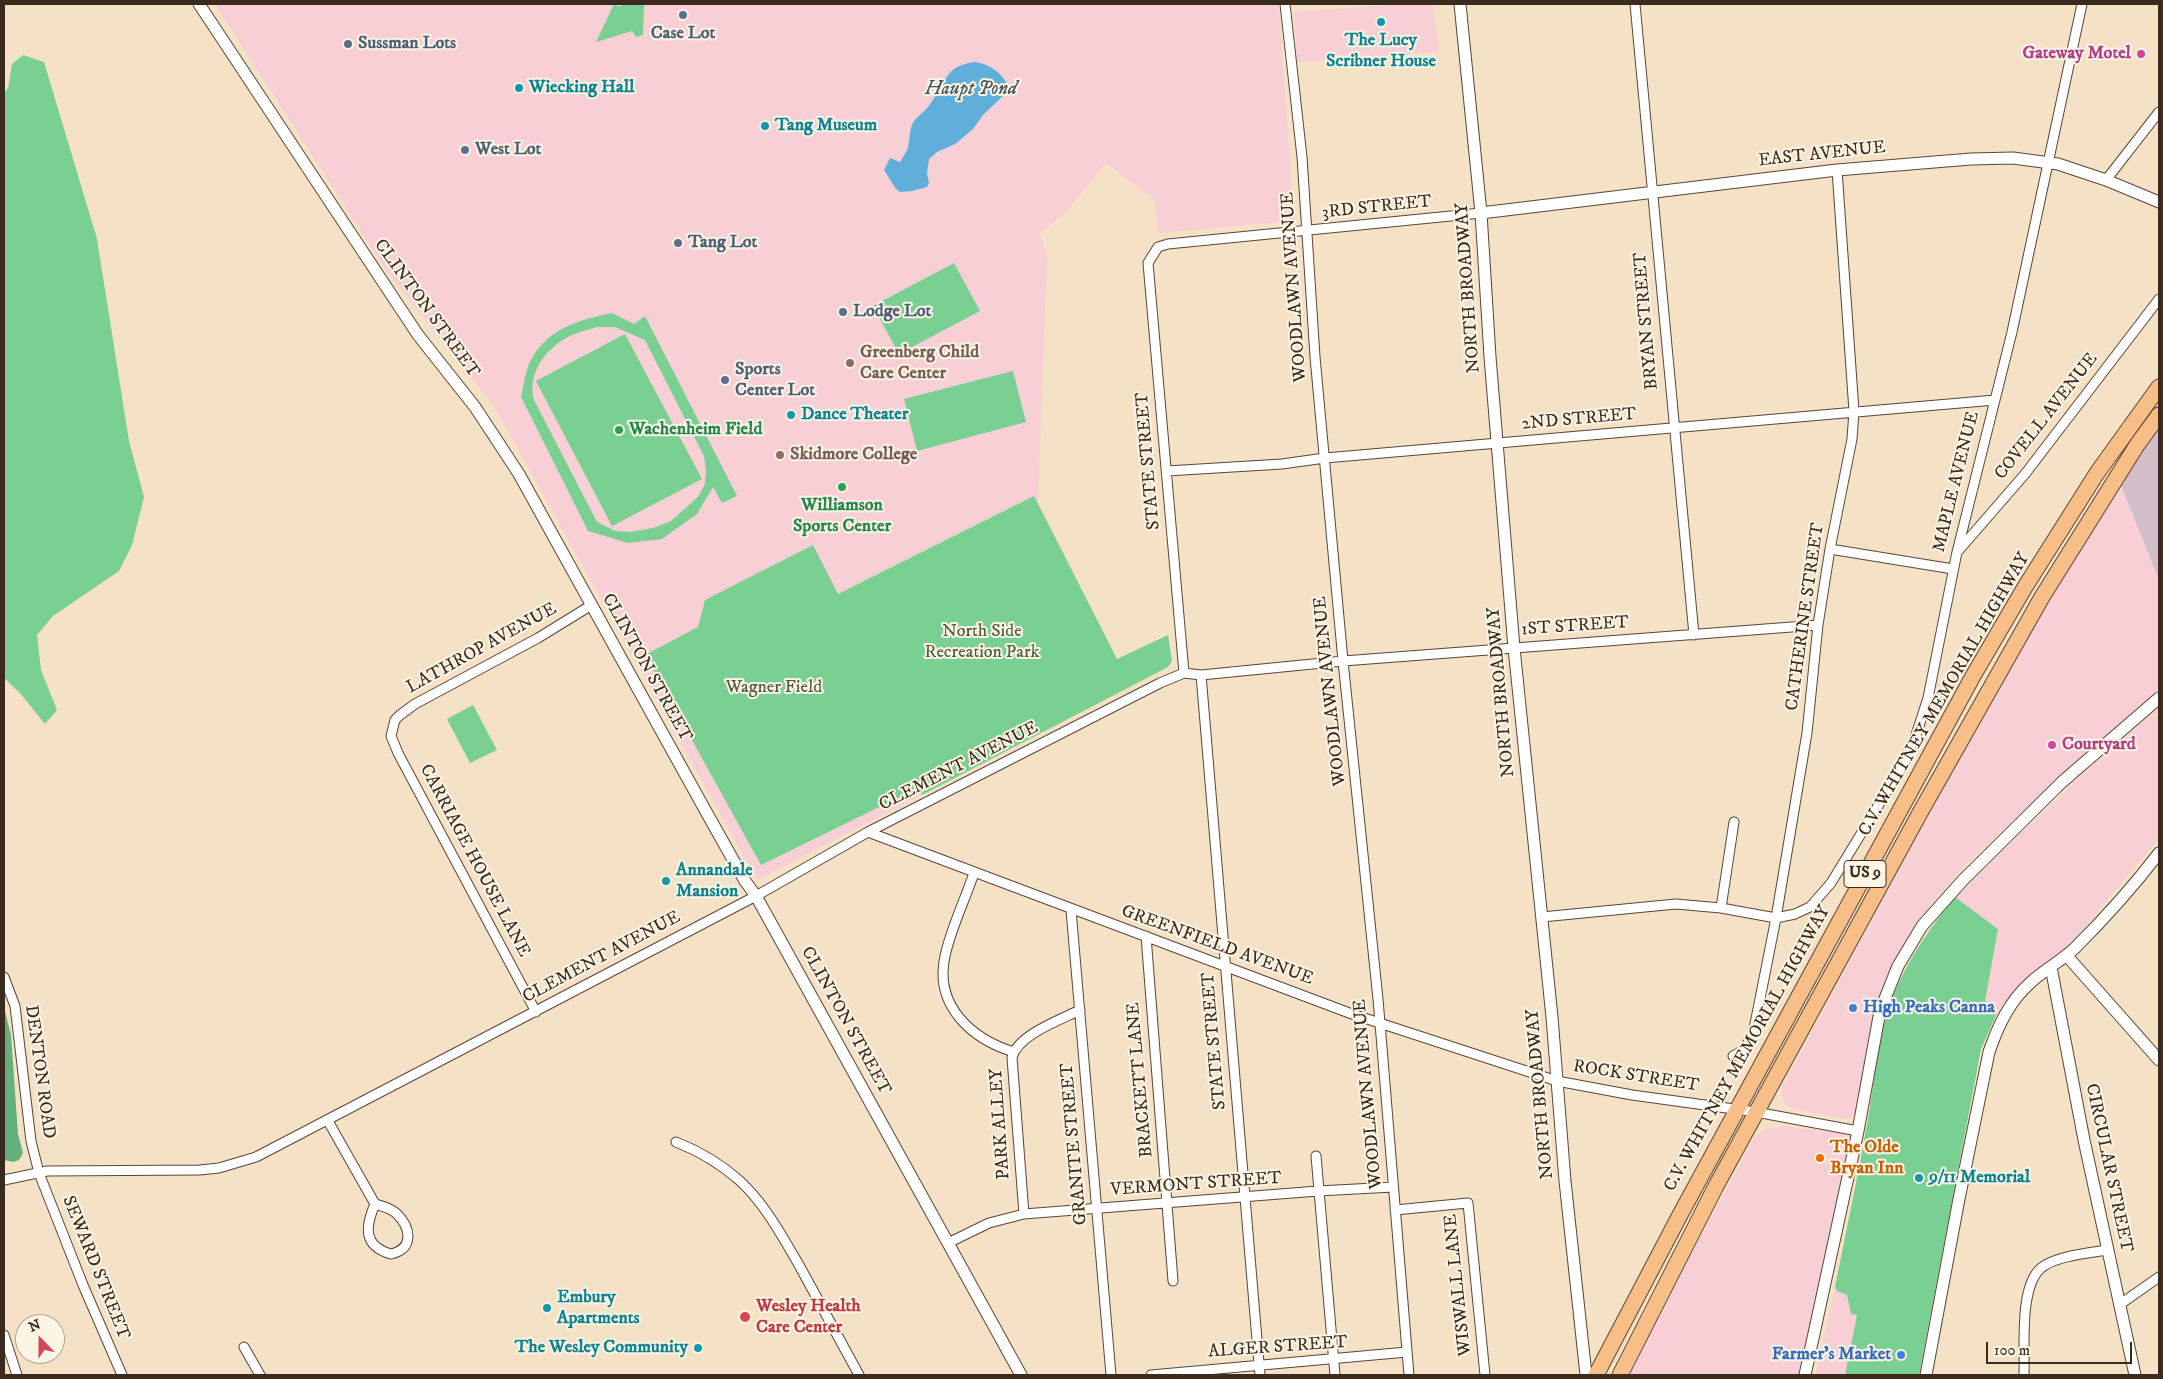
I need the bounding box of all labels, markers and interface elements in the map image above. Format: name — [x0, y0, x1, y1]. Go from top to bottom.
marker: Case Lot — [677, 9, 689, 21]
marker: The Lucy Scribner House — [1375, 16, 1387, 28]
place label: Case Lot — [651, 23, 715, 45]
place label: The Lucy Scribner House — [1326, 30, 1436, 72]
place label: Sussman Lots — [358, 33, 456, 55]
marker: Sussman Lots — [342, 38, 354, 50]
place label: Gateway Motel — [2023, 43, 2131, 65]
marker: Gateway Motel — [2135, 48, 2147, 60]
place label: Wiecking Hall — [529, 77, 634, 99]
water label: Haupt Pond — [925, 79, 1017, 101]
marker: Wiecking Hall — [513, 82, 525, 94]
place label: Tang Museum — [775, 115, 877, 137]
marker: Tang Museum — [759, 120, 771, 132]
street label: EAST AVENUE — [1757, 138, 1887, 172]
place label: West Lot — [475, 139, 541, 161]
marker: West Lot — [459, 144, 471, 156]
street label: WOODLAWN AVENUE — [1278, 191, 1312, 383]
street label: 3RD STREET — [1321, 192, 1433, 224]
street label: NORTH BROADWAY — [1452, 202, 1486, 374]
place label: Tang Lot — [688, 232, 757, 254]
street label: CLINTON STREET — [368, 235, 484, 383]
marker: Tang Lot — [672, 237, 684, 249]
street label: BRYAN STREET — [1630, 251, 1664, 391]
place label: Lodge Lot — [853, 301, 931, 323]
marker: Lodge Lot — [837, 306, 849, 318]
place label: Greenberg Child Care Center — [860, 342, 979, 384]
street label: COVELL AVENUE — [1991, 349, 2103, 485]
marker: Greenberg Child Care Center — [844, 357, 856, 369]
place label: Sports Center Lot — [735, 359, 815, 402]
marker: Sports Center Lot — [719, 374, 731, 386]
street label: STATE STREET — [1132, 391, 1166, 531]
place label: Dance Theater — [801, 404, 908, 426]
street label: 2ND STREET — [1521, 404, 1637, 436]
marker: Dance Theater — [785, 409, 797, 421]
street label: MAPLE AVENUE — [1929, 409, 1985, 555]
place label: Wachenheim Field — [629, 419, 762, 441]
marker: Wachenheim Field — [613, 424, 625, 436]
place label: Skidmore College — [790, 444, 917, 466]
marker: Skidmore College — [774, 449, 786, 461]
marker: Williamson Sports Center — [836, 481, 848, 493]
place label: Williamson Sports Center — [793, 495, 891, 538]
street label: CATHERINE STREET — [1782, 522, 1830, 712]
street label: C.V. WHITNEY MEMORIAL HIGHWAY — [1855, 550, 2035, 840]
street label: CLINTON STREET — [596, 590, 696, 746]
street label: WOODLAWN AVENUE — [1310, 595, 1352, 787]
street label: LATHROP AVENUE — [403, 599, 561, 699]
street label: NORTH BROADWAY — [1484, 606, 1520, 778]
street label: 1ST STREET — [1521, 612, 1629, 642]
park label: North Side Recreation Park — [925, 621, 1039, 664]
park label: Wagner Field — [726, 677, 822, 699]
street label: CLEMENT AVENUE — [876, 717, 1042, 817]
place label: Courtyard — [2062, 734, 2136, 756]
marker: Courtyard — [2046, 739, 2058, 751]
street label: CARRIAGE HOUSE LANE — [414, 761, 534, 961]
place label: Annandale Mansion — [676, 860, 753, 902]
road number: US 9 — [1844, 861, 1886, 888]
marker: Annandale Mansion — [660, 875, 672, 887]
street label: GREENFIELD AVENUE — [1118, 901, 1316, 991]
street label: C.V. WHITNEY MEMORIAL HIGHWAY — [1660, 902, 1836, 1196]
street label: CLEMENT AVENUE — [519, 907, 685, 1009]
street label: CLINTON STREET — [795, 943, 895, 1099]
street label: STATE STREET — [1198, 971, 1232, 1111]
place label: High Peaks Canna — [1863, 997, 1995, 1019]
street label: WOODLAWN AVENUE — [1350, 998, 1388, 1190]
street label: BRACKETT LANE — [1123, 1002, 1159, 1158]
marker: High Peaks Canna — [1847, 1002, 1859, 1014]
street label: DENTON ROAD — [19, 1004, 59, 1140]
street label: NORTH BROADWAY — [1523, 1008, 1559, 1180]
street label: ROCK STREET — [1571, 1056, 1701, 1098]
street label: GRANITE STREET — [1057, 1062, 1093, 1226]
street label: PARK ALLEY — [986, 1068, 1016, 1180]
street label: CIRCULAR STREET — [2080, 1082, 2136, 1254]
place label: The Olde Bryan Inn — [1830, 1137, 1904, 1180]
marker: The Olde Bryan Inn — [1814, 1152, 1826, 1164]
place label: 9/11 Memorial — [1929, 1167, 2030, 1189]
street label: VERMONT STREET — [1110, 1168, 1282, 1202]
marker: 9/11 Memorial — [1913, 1172, 1925, 1184]
street label: SEWARD STREET — [56, 1193, 134, 1343]
street label: WISWALL LANE — [1441, 1213, 1477, 1357]
place label: Embury Apartments — [557, 1287, 640, 1330]
place label: Wesley Health Care Center — [756, 1296, 861, 1338]
marker: Embury Apartments — [541, 1302, 553, 1314]
marker: Wesley Health Care Center — [738, 1310, 752, 1324]
north arrow — [15, 1314, 65, 1364]
text: N — [26, 1316, 43, 1337]
street label: ALGER STREET — [1208, 1332, 1348, 1364]
scale bar — [1988, 1332, 2134, 1364]
place label: The Wesley Community — [515, 1337, 688, 1359]
text: 100 m — [1994, 1341, 2030, 1360]
marker: The Wesley Community — [692, 1342, 704, 1354]
place label: Farmer's Market — [1772, 1344, 1891, 1366]
marker: Farmer's Market — [1895, 1349, 1907, 1361]

